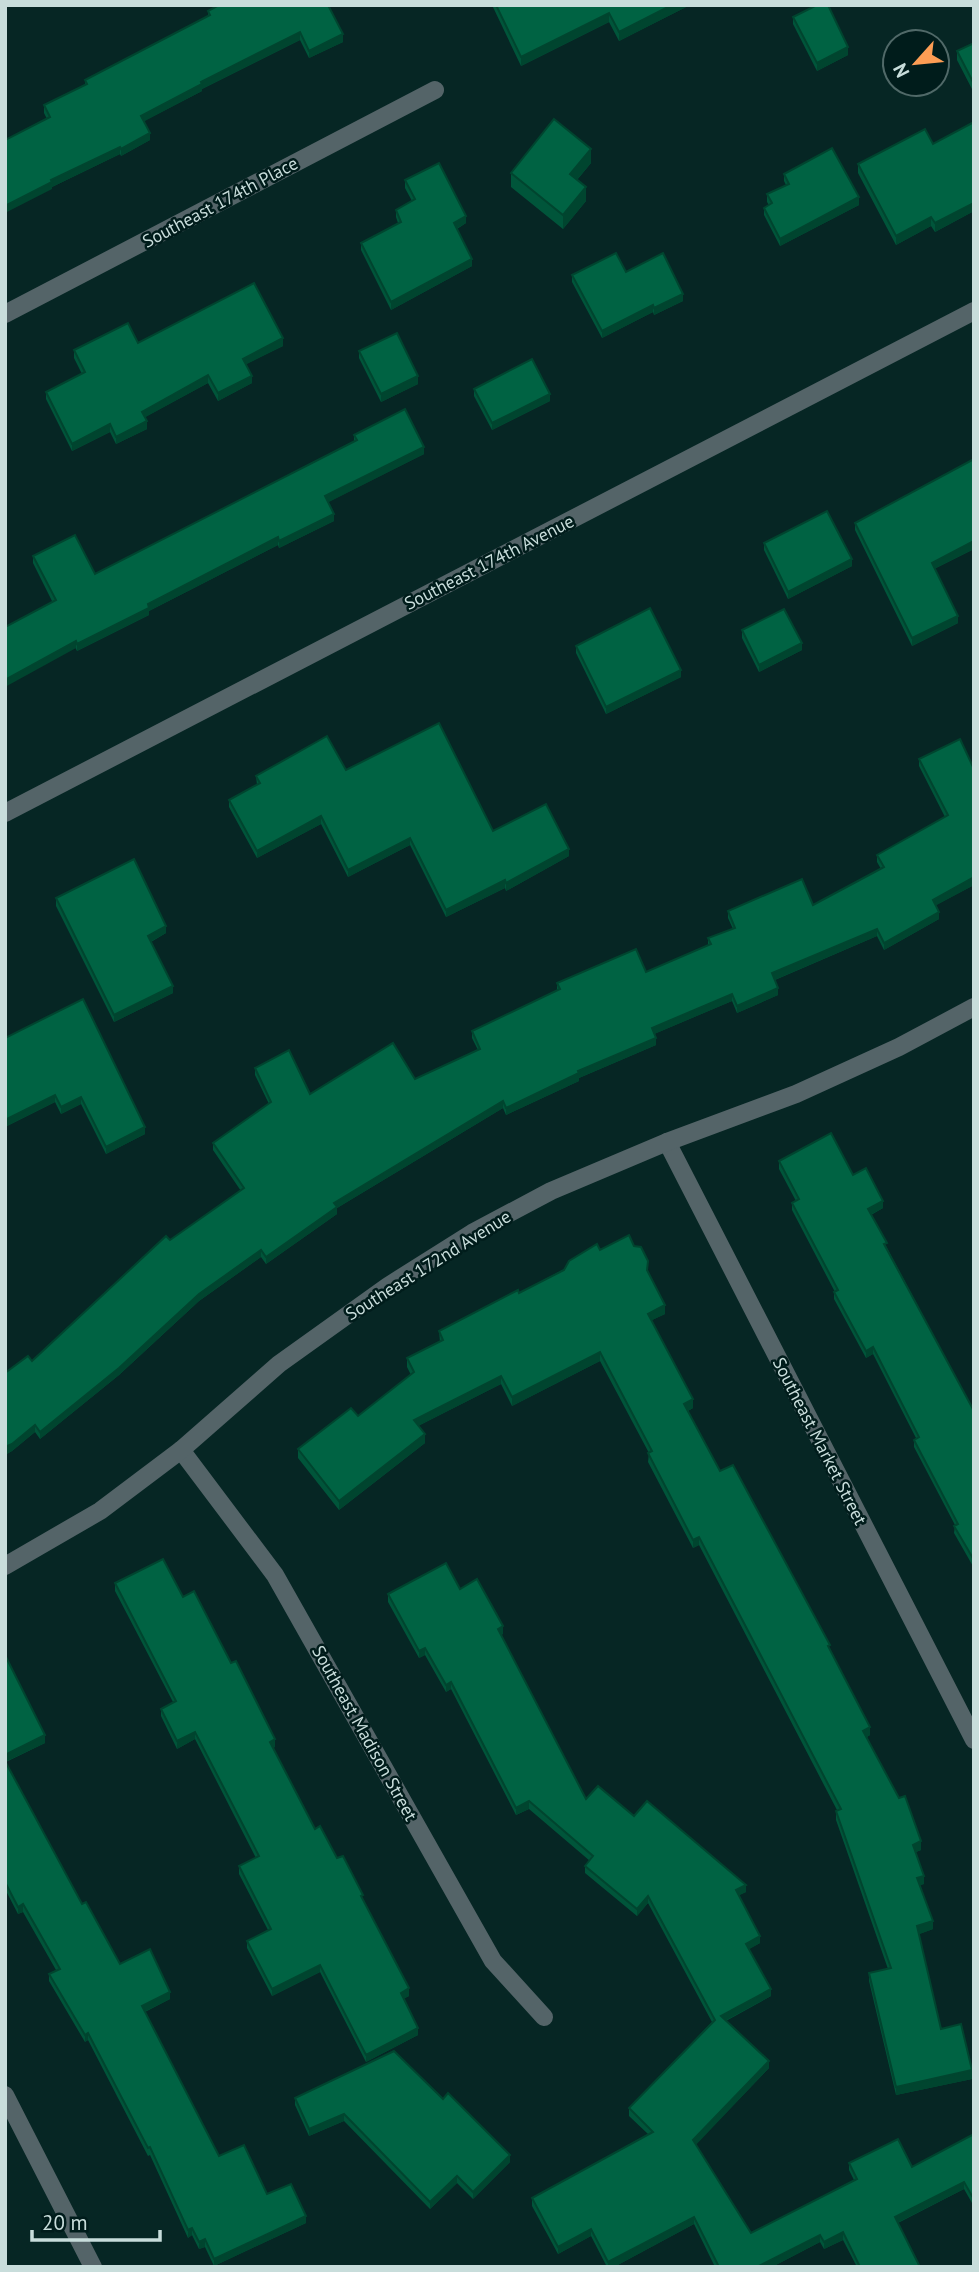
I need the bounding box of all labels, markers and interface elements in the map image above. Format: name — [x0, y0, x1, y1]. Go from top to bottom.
north arrow — [881, 28, 951, 98]
text: N — [887, 60, 914, 82]
street label: Southeast 174th Place — [138, 151, 302, 253]
street label: Southeast 174th Avenue — [400, 509, 578, 615]
street label: Southeast 172nd Avenue — [341, 1205, 515, 1325]
street label: Southeast Market Street — [768, 1353, 872, 1529]
street label: Southeast Madison Street — [307, 1641, 423, 1825]
scale bar — [32, 2198, 159, 2242]
text: 20 m — [42, 2209, 88, 2236]

